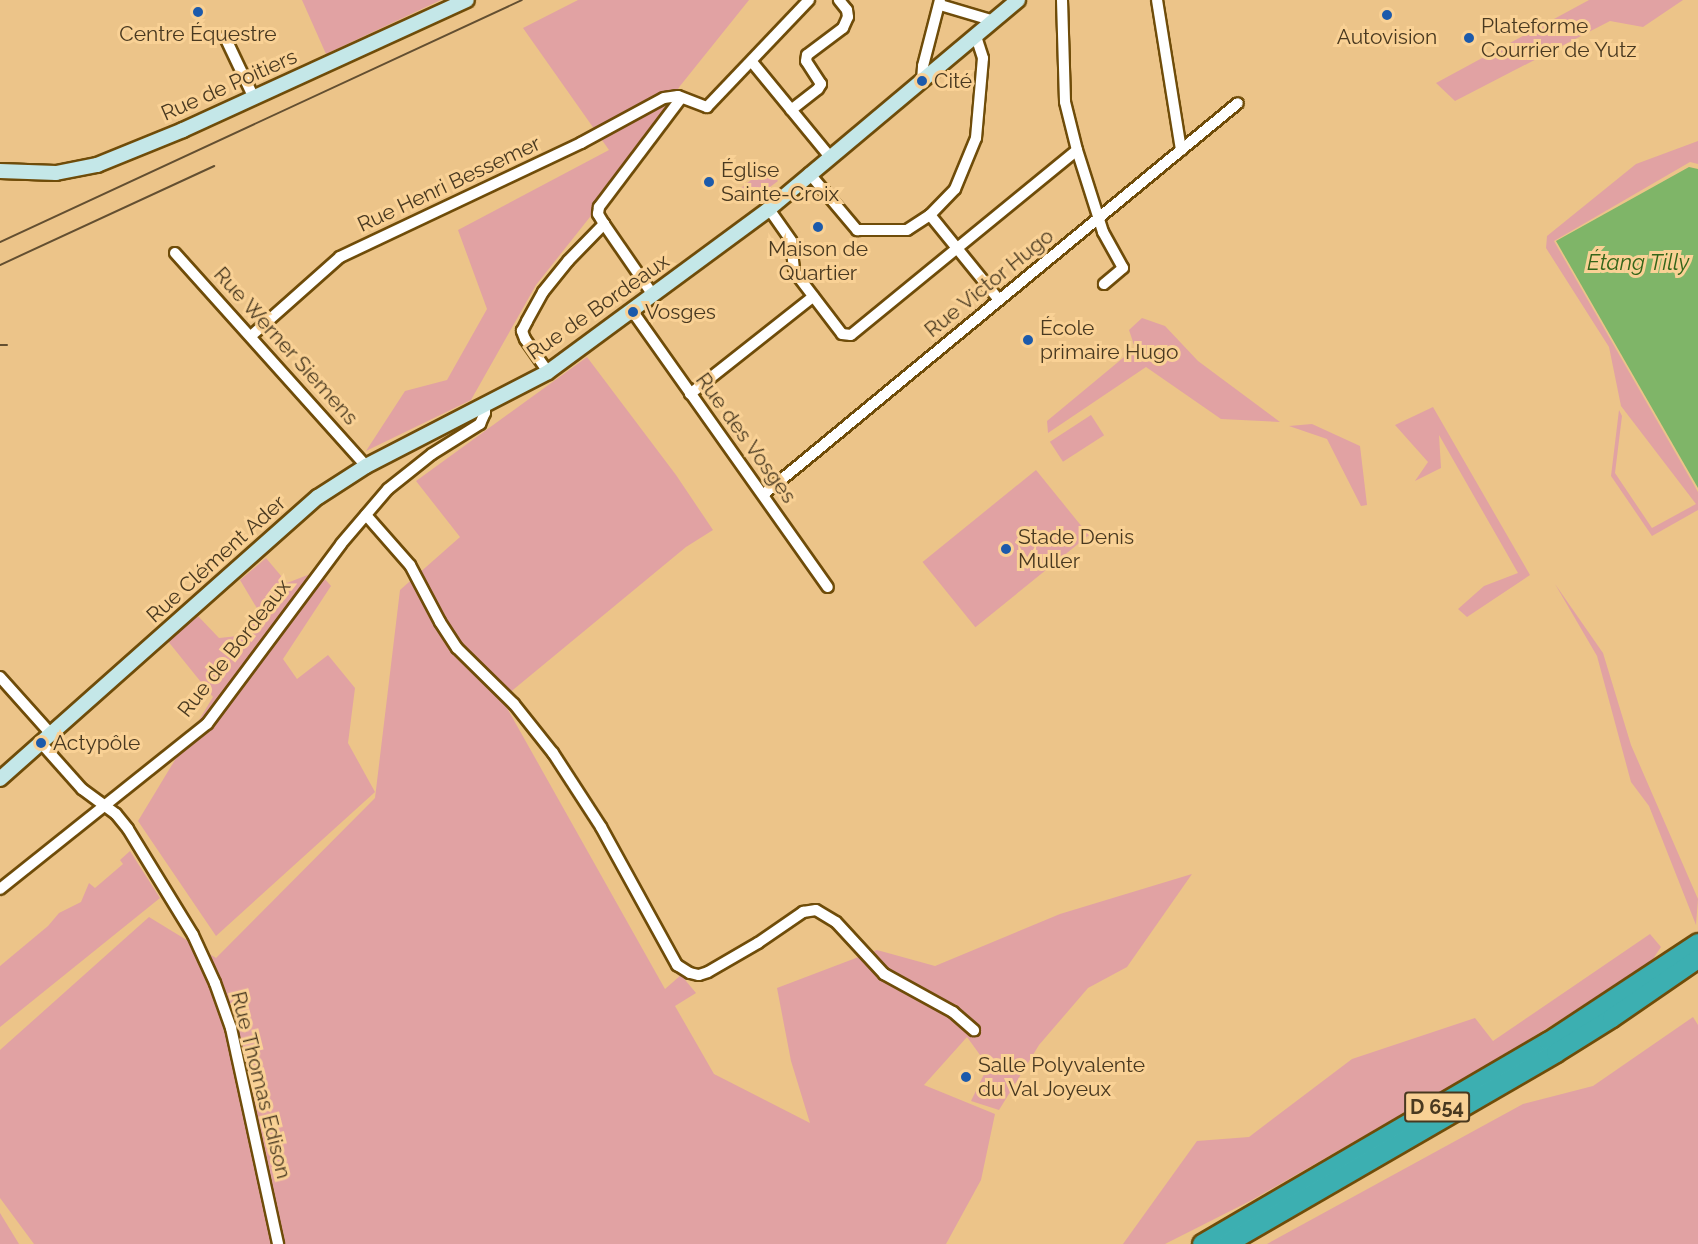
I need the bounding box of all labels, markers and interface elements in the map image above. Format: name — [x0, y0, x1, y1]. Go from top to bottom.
marker: Centre Équestre — [191, 5, 205, 19]
marker: Autovision — [1380, 8, 1394, 22]
place label: Plateforme Courrier de Yutz — [1481, 13, 1638, 63]
place label: Centre Équestre — [119, 21, 277, 47]
place label: Autovision — [1337, 24, 1437, 50]
marker: Plateforme Courrier de Yutz — [1462, 31, 1476, 45]
street label: Rue de Poitiers — [157, 44, 301, 126]
place label: Cité — [934, 68, 972, 94]
marker: Cité — [915, 74, 929, 88]
street label: Rue Henri Bessemer — [354, 131, 544, 237]
place label: Église Sainte-Croix — [721, 157, 839, 207]
marker: Église Sainte-Croix — [702, 175, 716, 189]
marker: Maison de Quartier — [811, 220, 825, 234]
street label: Rue Victor Hugo — [919, 223, 1059, 343]
place label: Maison de Quartier — [768, 236, 868, 286]
street label: Rue de Bordeaux — [522, 249, 674, 365]
water label: Étang Tilly — [1587, 250, 1689, 276]
street label: Rue Werner Siemens — [208, 261, 364, 431]
place label: Vosges — [645, 299, 716, 325]
marker: Vosges — [626, 305, 640, 319]
place label: École primaire Hugo — [1040, 315, 1178, 365]
marker: École primaire Hugo — [1021, 333, 1035, 347]
street label: Rue des Vosges — [690, 368, 802, 508]
street label: Rue Clément Ader — [141, 490, 291, 628]
place label: Stade Denis Muller — [1018, 524, 1134, 574]
marker: Stade Denis Muller — [999, 542, 1013, 556]
street label: Rue de Bordeaux — [172, 574, 296, 722]
place label: Actypôle — [53, 730, 140, 756]
marker: Actypôle — [34, 736, 48, 750]
street label: Rue Thomas Edison — [225, 989, 297, 1181]
place label: Salle Polyvalente du Val Joyeux — [978, 1052, 1145, 1102]
marker: Salle Polyvalente du Val Joyeux — [959, 1070, 973, 1084]
road number: D 654 — [1404, 1090, 1470, 1124]

